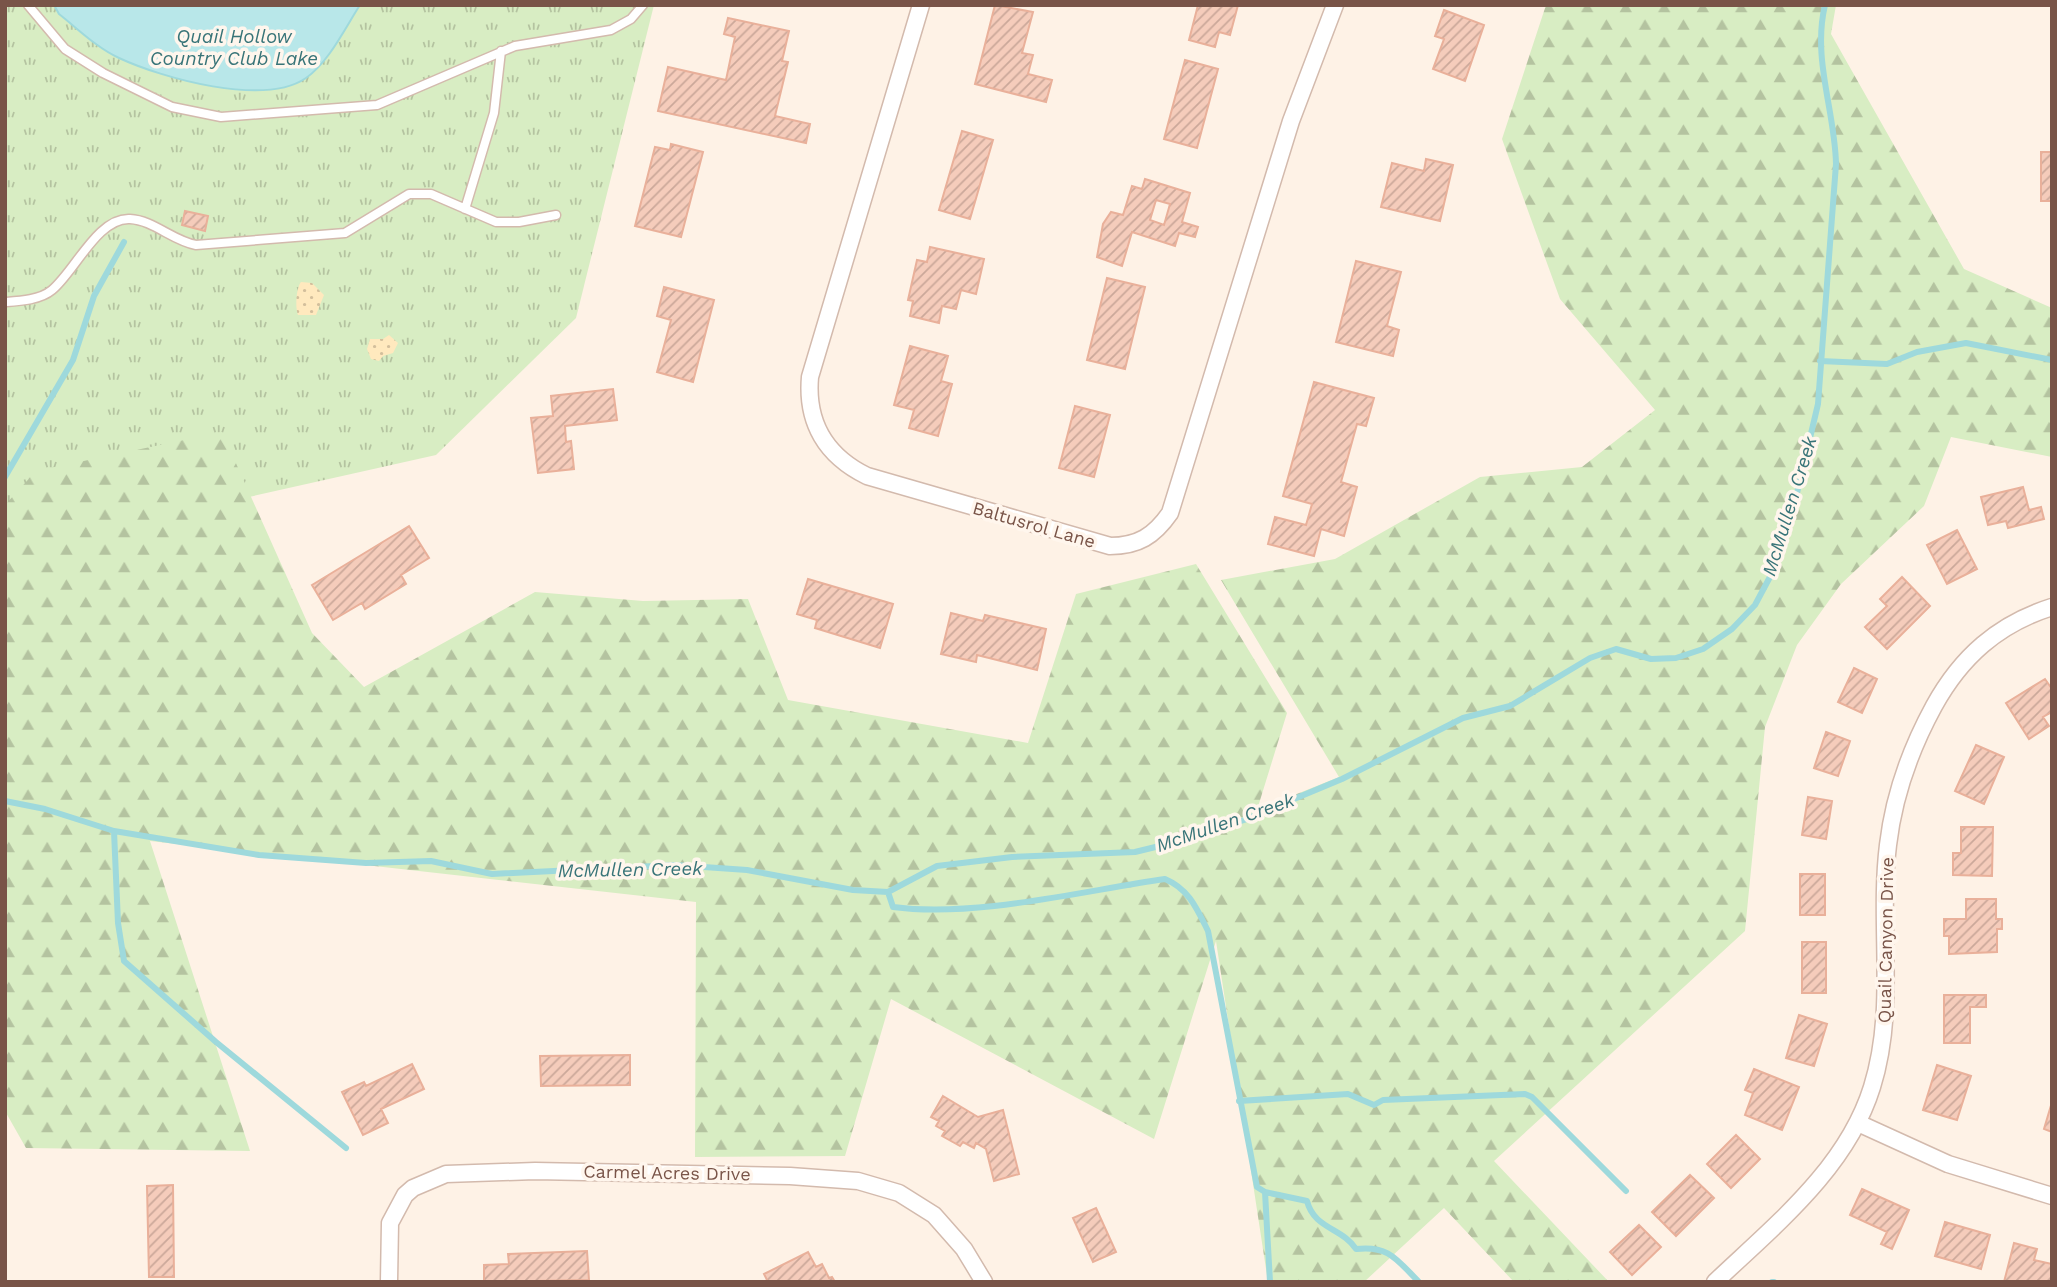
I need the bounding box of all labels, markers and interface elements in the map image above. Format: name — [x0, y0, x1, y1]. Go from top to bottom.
water label: Quail Hollow Country Club Lake — [150, 25, 318, 70]
water label: McMullen Creek — [1757, 433, 1822, 579]
street label: Baltusrol Lane — [970, 497, 1098, 552]
water label: McMullen Creek — [1153, 788, 1298, 857]
water label: McMullen Creek — [557, 857, 703, 882]
street label: Quail Canyon Drive — [1874, 857, 1897, 1023]
street label: Carmel Acres Drive — [583, 1161, 751, 1184]

